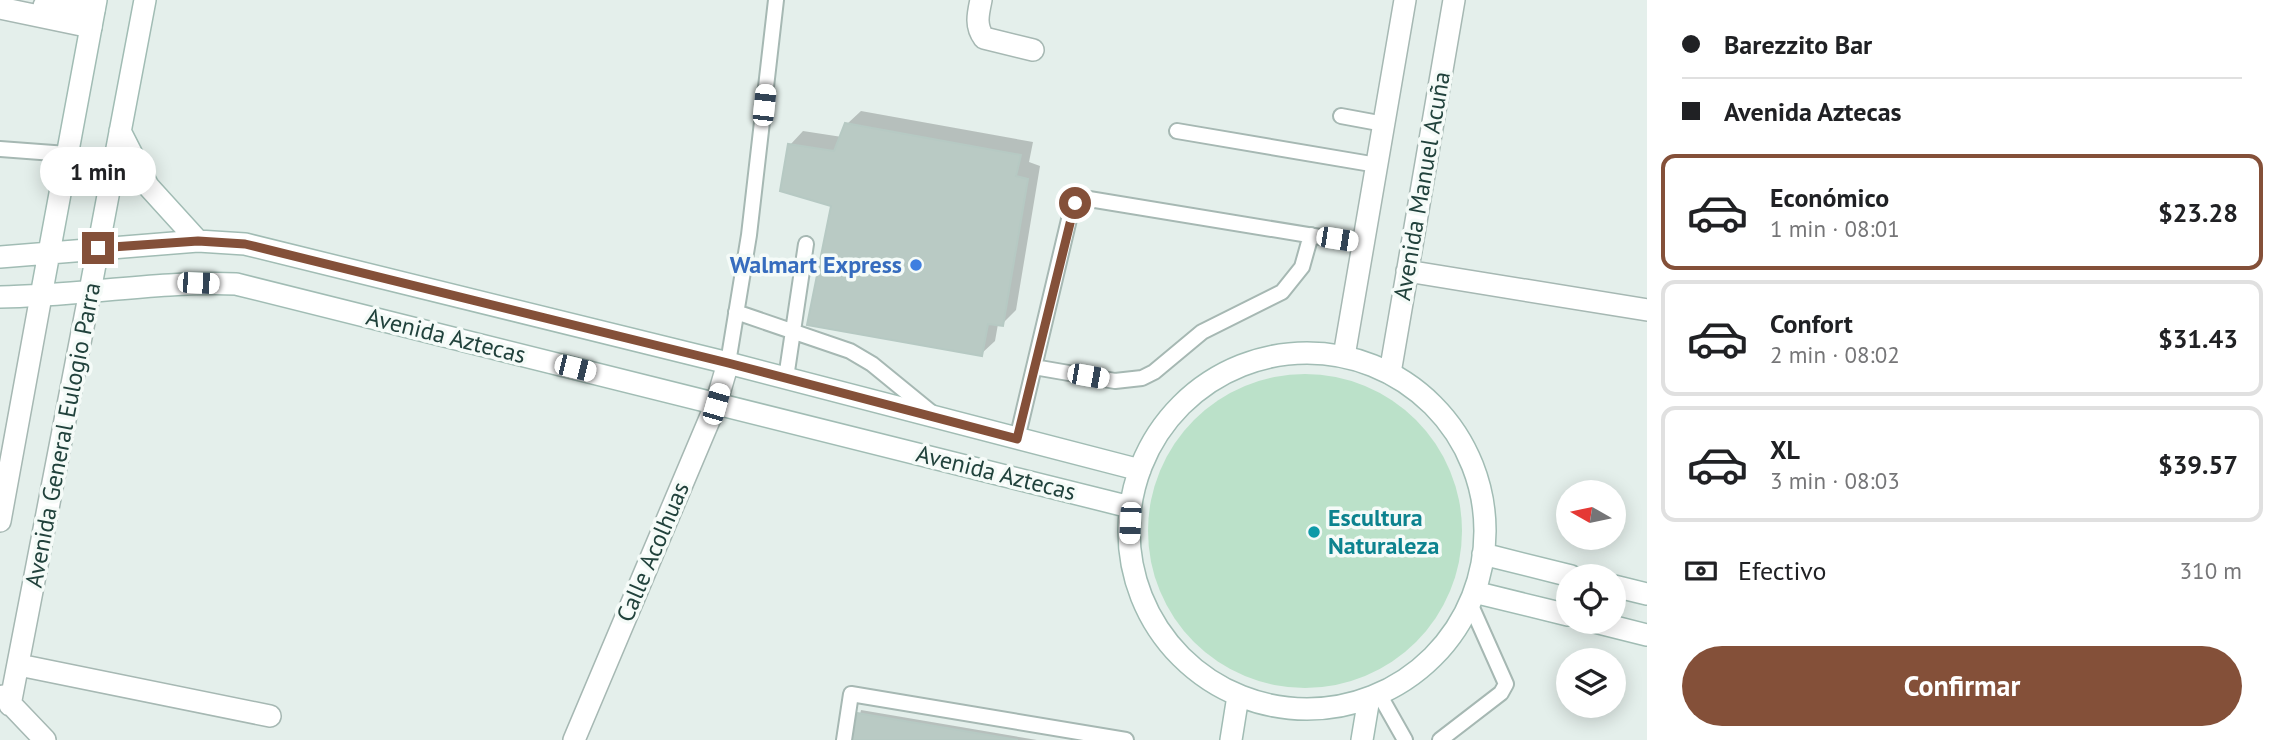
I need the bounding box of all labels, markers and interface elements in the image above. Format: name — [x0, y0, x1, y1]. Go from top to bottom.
text: Barezzito Bar — [1724, 28, 1872, 61]
street label: Avenida Manuel Acuña — [1386, 69, 1457, 303]
car — [752, 83, 777, 127]
text: Avenida Aztecas — [1724, 95, 1902, 128]
callout: 1 min — [40, 146, 156, 196]
text: 1 min — [70, 157, 126, 186]
icon: car — [1686, 181, 1749, 244]
text: Económico — [1770, 181, 1889, 214]
route start — [1059, 187, 1091, 219]
text: $23.28 — [2158, 196, 2238, 229]
text: 1 min · 08:01 — [1770, 214, 1900, 243]
car — [1315, 225, 1360, 253]
route end — [82, 232, 114, 264]
place label: Walmart Express — [730, 249, 902, 280]
marker: Walmart Express — [908, 257, 924, 273]
car — [177, 272, 220, 294]
street label: Avenida General Eulogio Parra — [18, 280, 107, 590]
street label: Avenida Aztecas — [363, 301, 529, 370]
icon: car — [1686, 307, 1749, 370]
text: Confort — [1770, 307, 1853, 340]
text: $31.43 — [2158, 322, 2238, 355]
text: 2 min · 08:02 — [1770, 340, 1900, 369]
car — [553, 353, 598, 383]
car — [1066, 362, 1111, 390]
car — [701, 381, 732, 427]
icon: car — [1686, 433, 1749, 496]
text: XL — [1770, 433, 1800, 466]
street label: Avenida Aztecas — [913, 438, 1079, 507]
text: $39.57 — [2158, 448, 2238, 481]
text: 3 min · 08:03 — [1770, 466, 1900, 495]
street label: Calle Acolhuas — [609, 477, 696, 626]
north arrow — [1556, 480, 1626, 550]
map controls — [1556, 480, 1626, 718]
car — [1119, 501, 1142, 545]
place label: Escultura Naturaleza — [1328, 502, 1439, 561]
marker: Escultura Naturaleza — [1306, 524, 1322, 540]
icon: cash — [1682, 552, 1720, 590]
text: Efectivo — [1738, 554, 1827, 587]
text: 310 m — [2180, 556, 2242, 585]
button: locate — [1556, 564, 1626, 634]
button: Confirmar — [1682, 646, 2242, 726]
button: layers — [1556, 648, 1626, 718]

